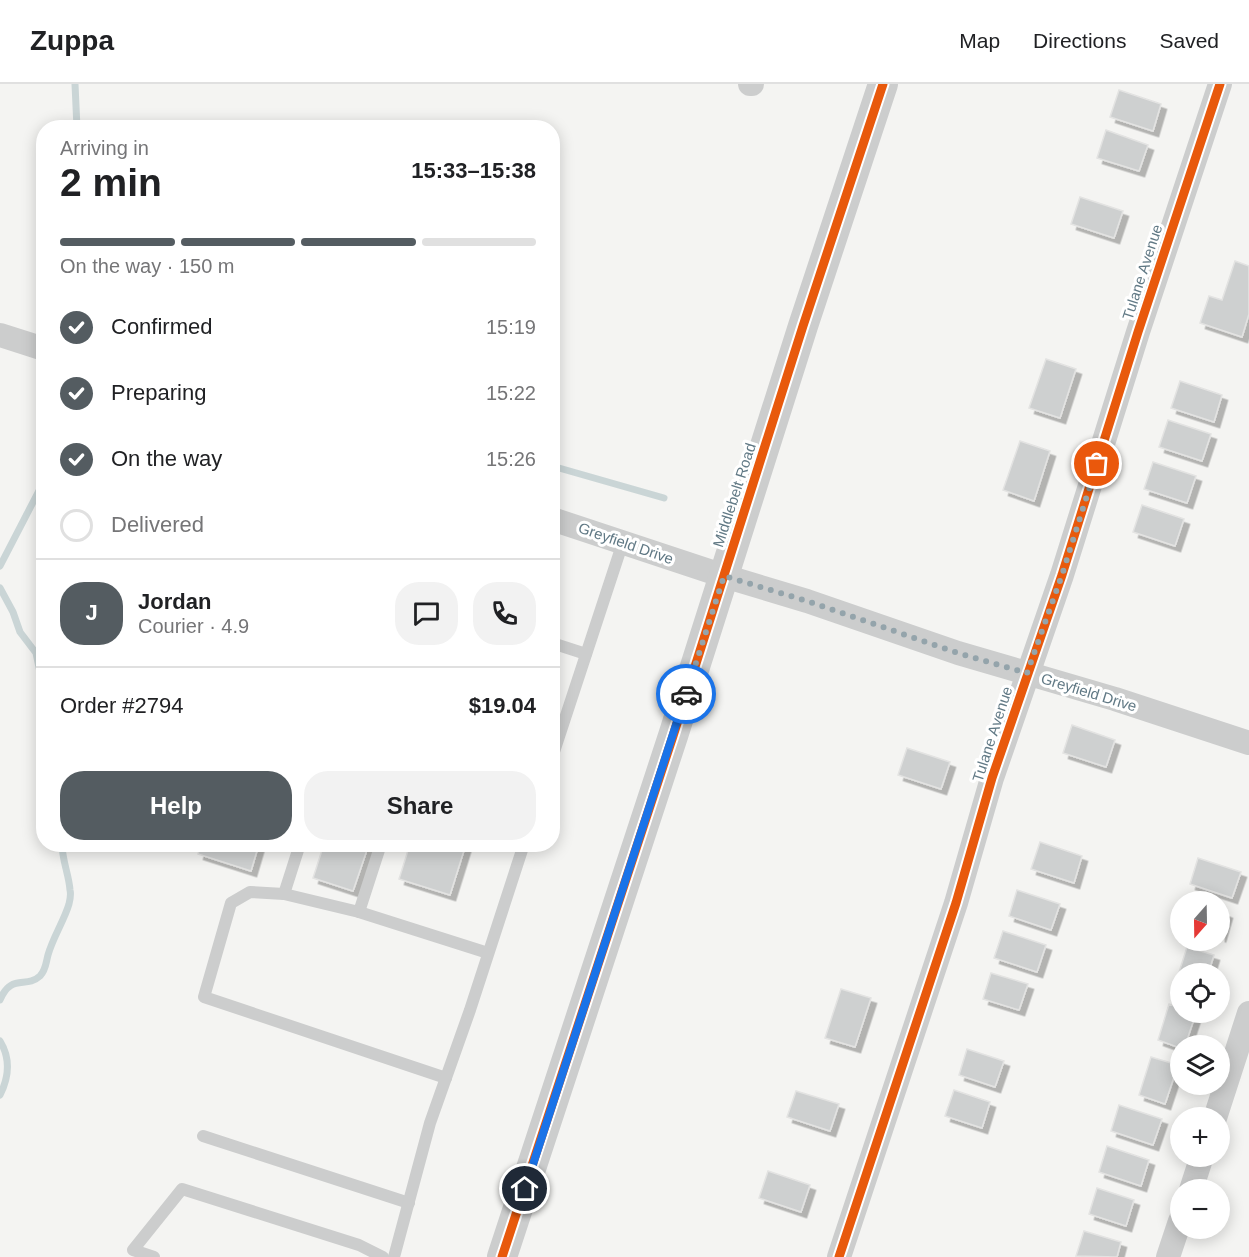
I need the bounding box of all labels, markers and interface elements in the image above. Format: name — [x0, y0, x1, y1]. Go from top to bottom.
text: Zuppa — [30, 25, 114, 56]
text: Map — [959, 29, 1000, 52]
text: Directions — [1033, 29, 1126, 52]
text: Saved — [1159, 29, 1219, 52]
text: Arriving in — [60, 137, 149, 159]
text: 15:33–15:38 — [411, 158, 536, 183]
text: 2 min — [60, 161, 162, 204]
street label: Tulane Avenue — [1119, 222, 1165, 322]
text: On the way · 150 m — [60, 255, 235, 277]
icon: check — [60, 311, 93, 344]
text: Confirmed — [111, 314, 212, 339]
text: 15:19 — [486, 316, 536, 338]
icon: check — [60, 377, 93, 410]
text: Preparing — [111, 380, 206, 405]
text: 15:22 — [486, 382, 536, 404]
pin — [1071, 438, 1122, 489]
street label: Middlebelt Road — [709, 441, 759, 549]
icon: check — [60, 443, 93, 476]
text: On the way — [111, 446, 222, 471]
icon: bag — [1080, 447, 1113, 480]
text: 15:26 — [486, 448, 536, 470]
text: Delivered — [111, 512, 204, 537]
street label: Greyfield Drive — [576, 519, 676, 567]
button: chat — [395, 582, 458, 645]
button: phone — [473, 582, 536, 645]
text: Jordan — [138, 589, 211, 614]
text: J — [85, 600, 98, 625]
text: Courier · 4.9 — [138, 615, 249, 637]
courier — [656, 664, 716, 724]
street label: Greyfield Drive — [1039, 669, 1139, 715]
icon: car — [670, 678, 703, 711]
street label: Tulane Avenue — [969, 684, 1015, 784]
text: Order #2794 — [60, 693, 184, 718]
text: $19.04 — [469, 693, 536, 718]
button: Help — [60, 771, 292, 840]
button: Share — [304, 771, 536, 840]
north arrow — [1170, 891, 1230, 951]
map controls — [1170, 891, 1230, 1239]
button: locate — [1170, 963, 1230, 1023]
button: layers — [1170, 1035, 1230, 1095]
button: + — [1170, 1107, 1230, 1167]
pin — [499, 1163, 550, 1214]
icon: home — [508, 1172, 541, 1205]
button: − — [1170, 1179, 1230, 1239]

